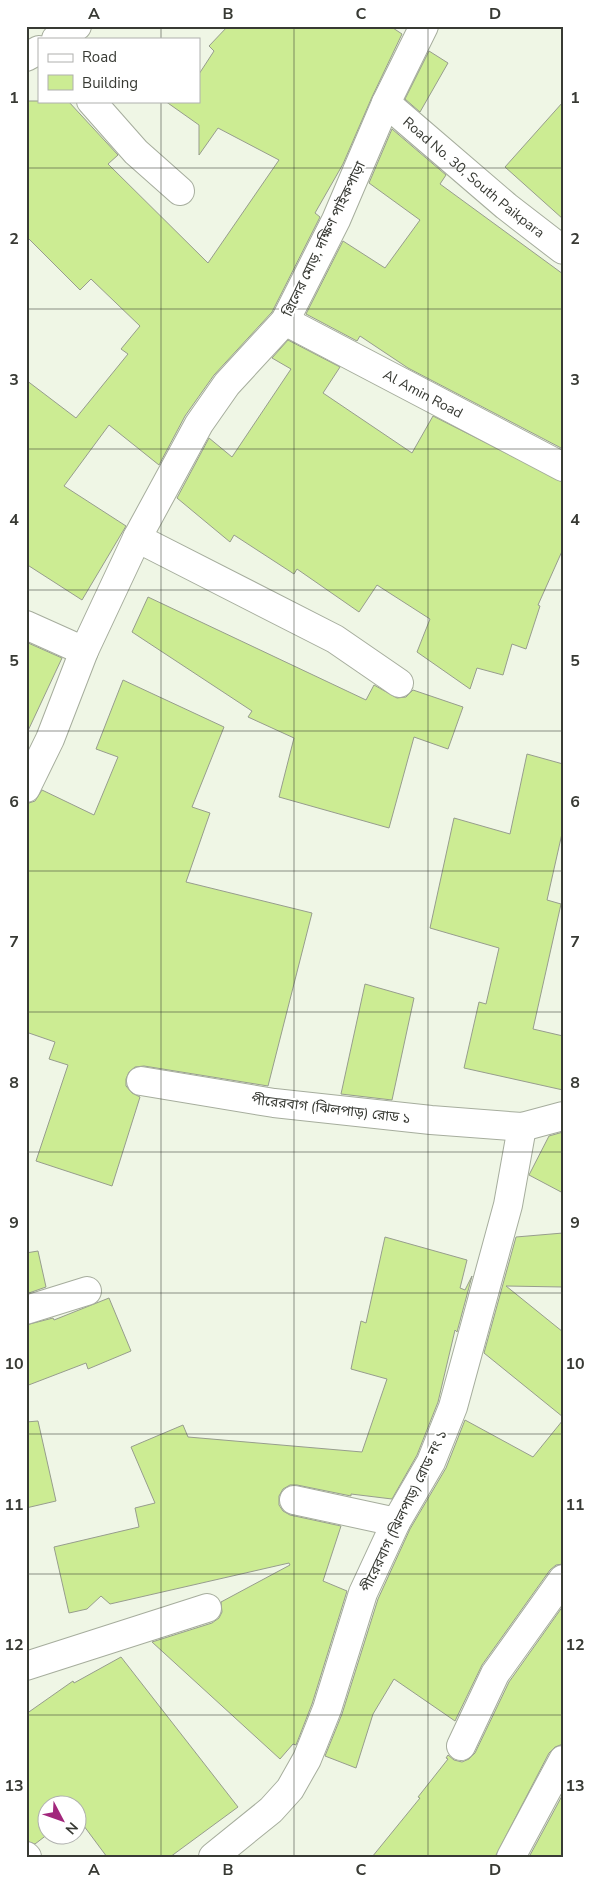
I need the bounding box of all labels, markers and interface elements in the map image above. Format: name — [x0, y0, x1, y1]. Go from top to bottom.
text: A — [88, 3, 100, 25]
text: B — [222, 3, 234, 25]
text: C — [356, 3, 367, 25]
text: D — [489, 3, 501, 25]
legend — [38, 38, 200, 102]
text: Road — [82, 47, 117, 67]
text: Building — [82, 73, 138, 93]
text: 1 — [9, 87, 19, 109]
text: 1 — [570, 87, 580, 109]
street label: Road No. 30, South Paikpara — [399, 112, 549, 242]
street label: গ্রিলের মোড়, দক্ষিণ পাইকপাড়া — [278, 158, 370, 321]
text: 2 — [9, 228, 19, 250]
text: 2 — [570, 228, 580, 250]
street label: Al Amin Road — [380, 365, 466, 422]
text: 3 — [9, 369, 19, 391]
text: 3 — [570, 369, 580, 391]
text: 4 — [9, 509, 19, 531]
text: 4 — [570, 509, 580, 531]
text: 5 — [9, 650, 19, 672]
text: 5 — [570, 650, 580, 672]
text: 6 — [9, 791, 19, 813]
text: 6 — [570, 791, 580, 813]
text: 7 — [9, 931, 19, 953]
text: 7 — [570, 931, 580, 953]
text: 8 — [9, 1072, 19, 1094]
text: 8 — [570, 1072, 580, 1094]
street label: পীরেরবাগ (ঝিলপাড়) রোড ১ — [250, 1090, 412, 1128]
text: 9 — [9, 1212, 19, 1234]
text: 9 — [570, 1212, 580, 1234]
text: 10 — [4, 1353, 24, 1375]
text: 10 — [565, 1353, 585, 1375]
street label: পীরেরবাগ (ঝিলপাড়) রোড নং ১ — [356, 1427, 452, 1595]
text: 11 — [4, 1494, 24, 1516]
text: 11 — [565, 1494, 585, 1516]
text: 12 — [4, 1634, 24, 1656]
text: 12 — [565, 1634, 585, 1656]
text: 13 — [4, 1775, 24, 1797]
text: 13 — [565, 1775, 585, 1797]
north arrow — [38, 1796, 88, 1846]
text: N — [61, 1818, 82, 1838]
text: A — [88, 1859, 100, 1881]
text: B — [222, 1859, 234, 1881]
text: C — [356, 1859, 367, 1881]
text: D — [489, 1859, 501, 1881]

